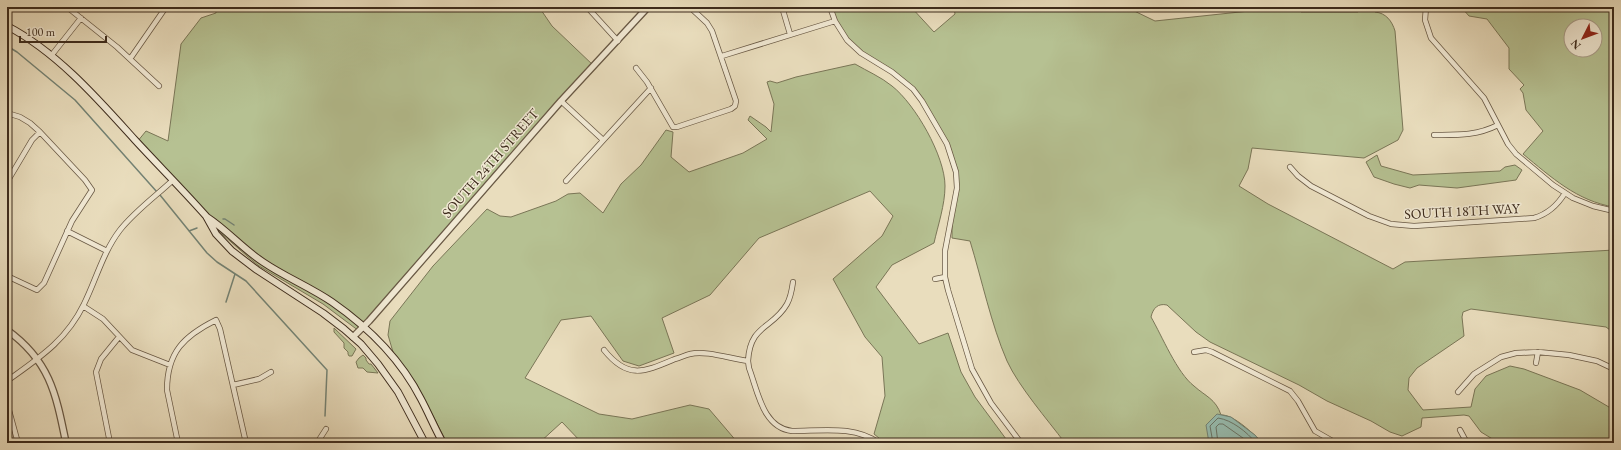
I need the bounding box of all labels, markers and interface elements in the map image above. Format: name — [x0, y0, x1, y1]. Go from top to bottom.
scale bar — [20, 18, 106, 44]
north arrow — [1563, 18, 1603, 58]
text: 100 m — [26, 24, 56, 40]
text: N — [1567, 37, 1584, 53]
street label: SOUTH 24TH STREET — [438, 104, 543, 221]
street label: SOUTH 18TH WAY — [1404, 199, 1521, 223]

